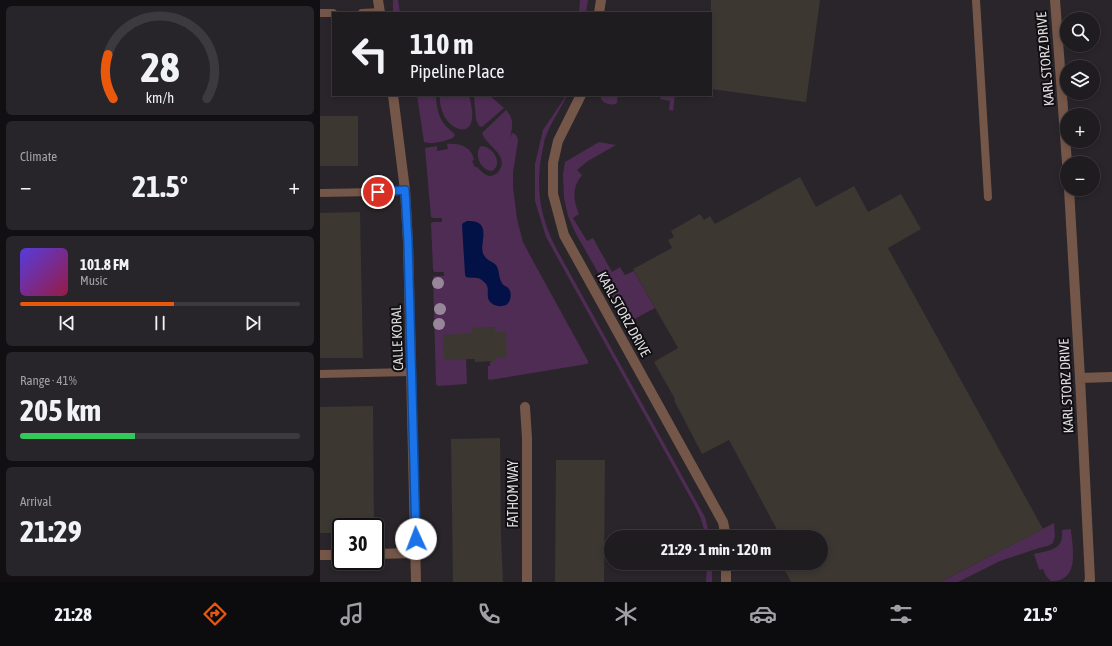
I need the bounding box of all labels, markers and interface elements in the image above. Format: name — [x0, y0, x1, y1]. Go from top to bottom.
street label: KARL STORZ DRIVE — [1033, 11, 1057, 107]
map controls — [1060, 12, 1100, 196]
button: search — [1060, 12, 1100, 52]
icon: left — [344, 28, 396, 80]
text: 110 m — [410, 28, 473, 60]
text: 28 — [140, 42, 180, 90]
button: layers — [1060, 60, 1100, 100]
text: Pipeline Place — [410, 61, 504, 82]
text: km/h — [146, 89, 174, 105]
button: + — [1060, 108, 1100, 148]
text: Climate — [20, 149, 57, 164]
button: − — [1060, 156, 1100, 196]
text: 21.5° — [132, 169, 188, 203]
text: − — [20, 173, 31, 199]
text: + — [289, 173, 300, 199]
pin — [361, 175, 395, 209]
icon: arrive — [367, 181, 389, 203]
text: 101.8 FM — [80, 256, 129, 273]
street label: KARL STORZ DRIVE — [594, 269, 654, 359]
text: Music — [80, 273, 107, 288]
street label: CALLE KORAL — [388, 304, 406, 371]
icon: previous — [56, 312, 78, 334]
icon: pause — [149, 312, 171, 334]
icon: next — [242, 312, 264, 334]
street label: KARL STORZ DRIVE — [1056, 338, 1076, 434]
text: Range · 41% — [20, 373, 77, 388]
text: 205 km — [20, 393, 101, 427]
street label: FATHOM WAY — [505, 459, 521, 528]
text: Arrival — [20, 494, 52, 509]
text: 21:29 — [20, 514, 82, 548]
speed limit sign: 30 — [332, 518, 384, 570]
position arrow — [395, 518, 437, 560]
text: 21:29 · 1 min · 120 m — [661, 541, 771, 558]
icon: directions — [201, 600, 229, 628]
icon: music — [338, 600, 366, 628]
icon: phone — [475, 600, 503, 628]
icon: climate — [612, 600, 640, 628]
icon: car — [749, 600, 777, 628]
icon: filters — [887, 600, 915, 628]
text: 21:28 — [55, 604, 92, 625]
text: 21.5° — [1024, 604, 1057, 625]

